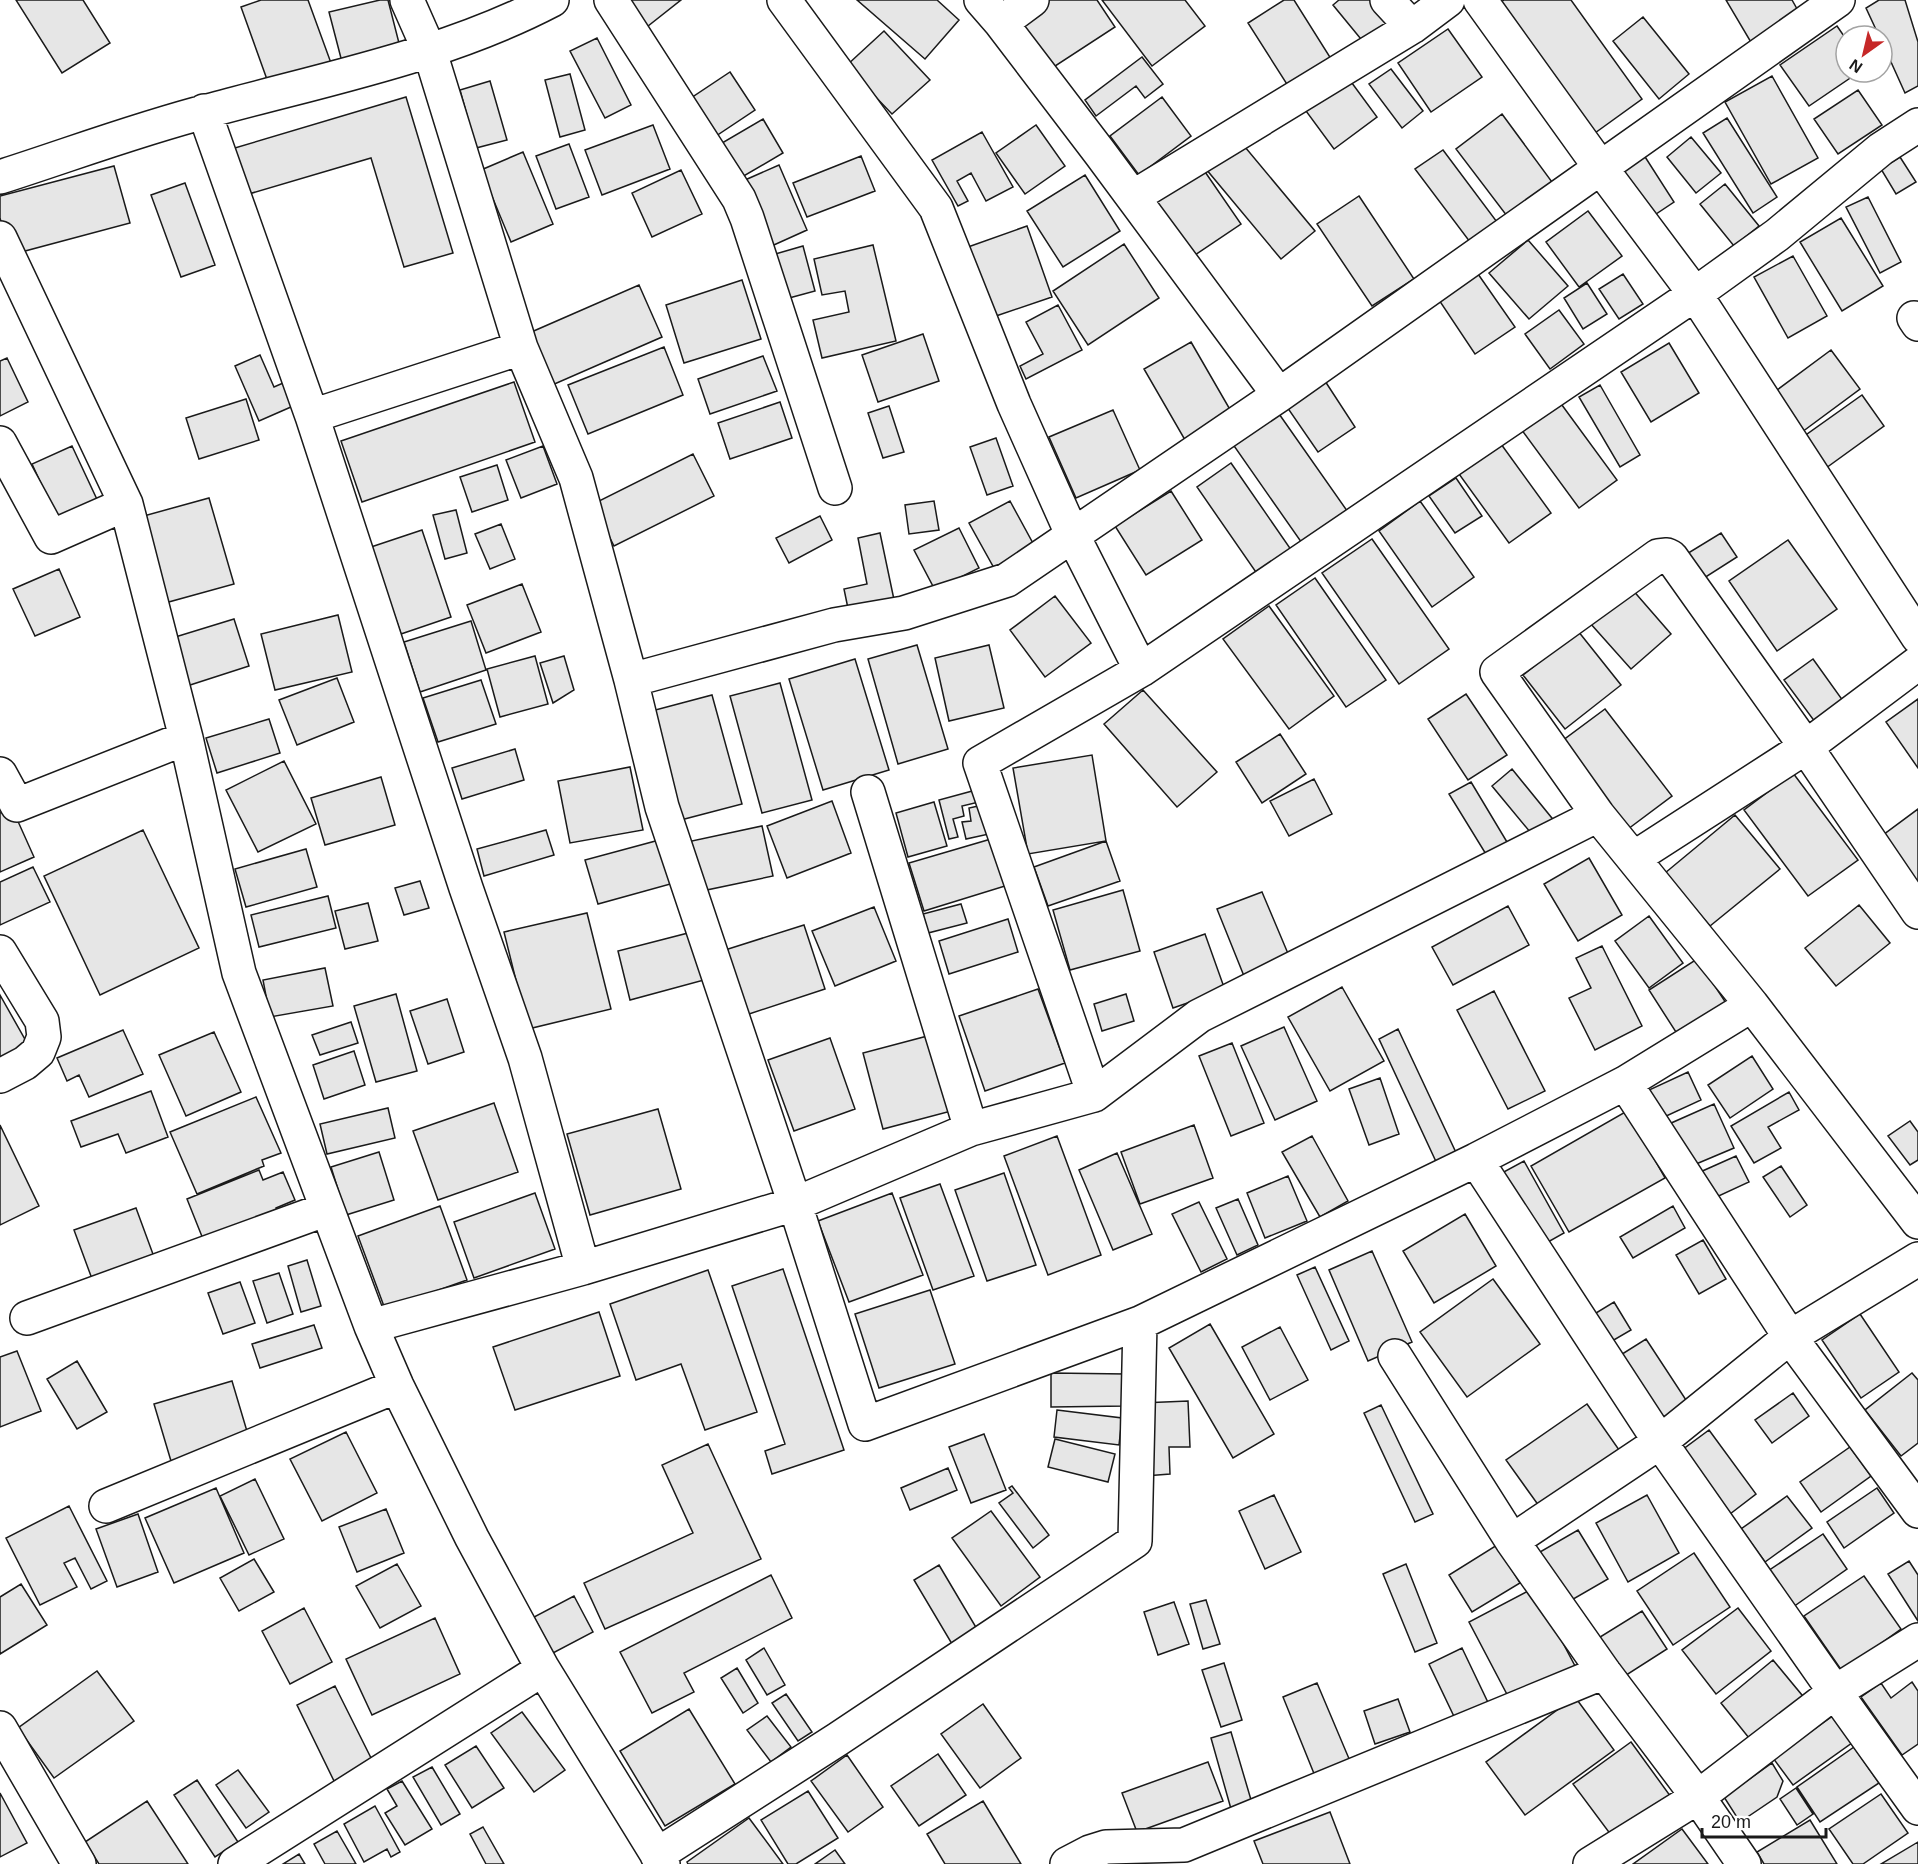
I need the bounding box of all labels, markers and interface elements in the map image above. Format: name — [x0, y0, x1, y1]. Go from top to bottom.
north arrow — [1834, 24, 1894, 84]
text: N — [1846, 56, 1865, 76]
scale bar — [1702, 1801, 1826, 1839]
text: 20 m — [1711, 1812, 1751, 1832]

